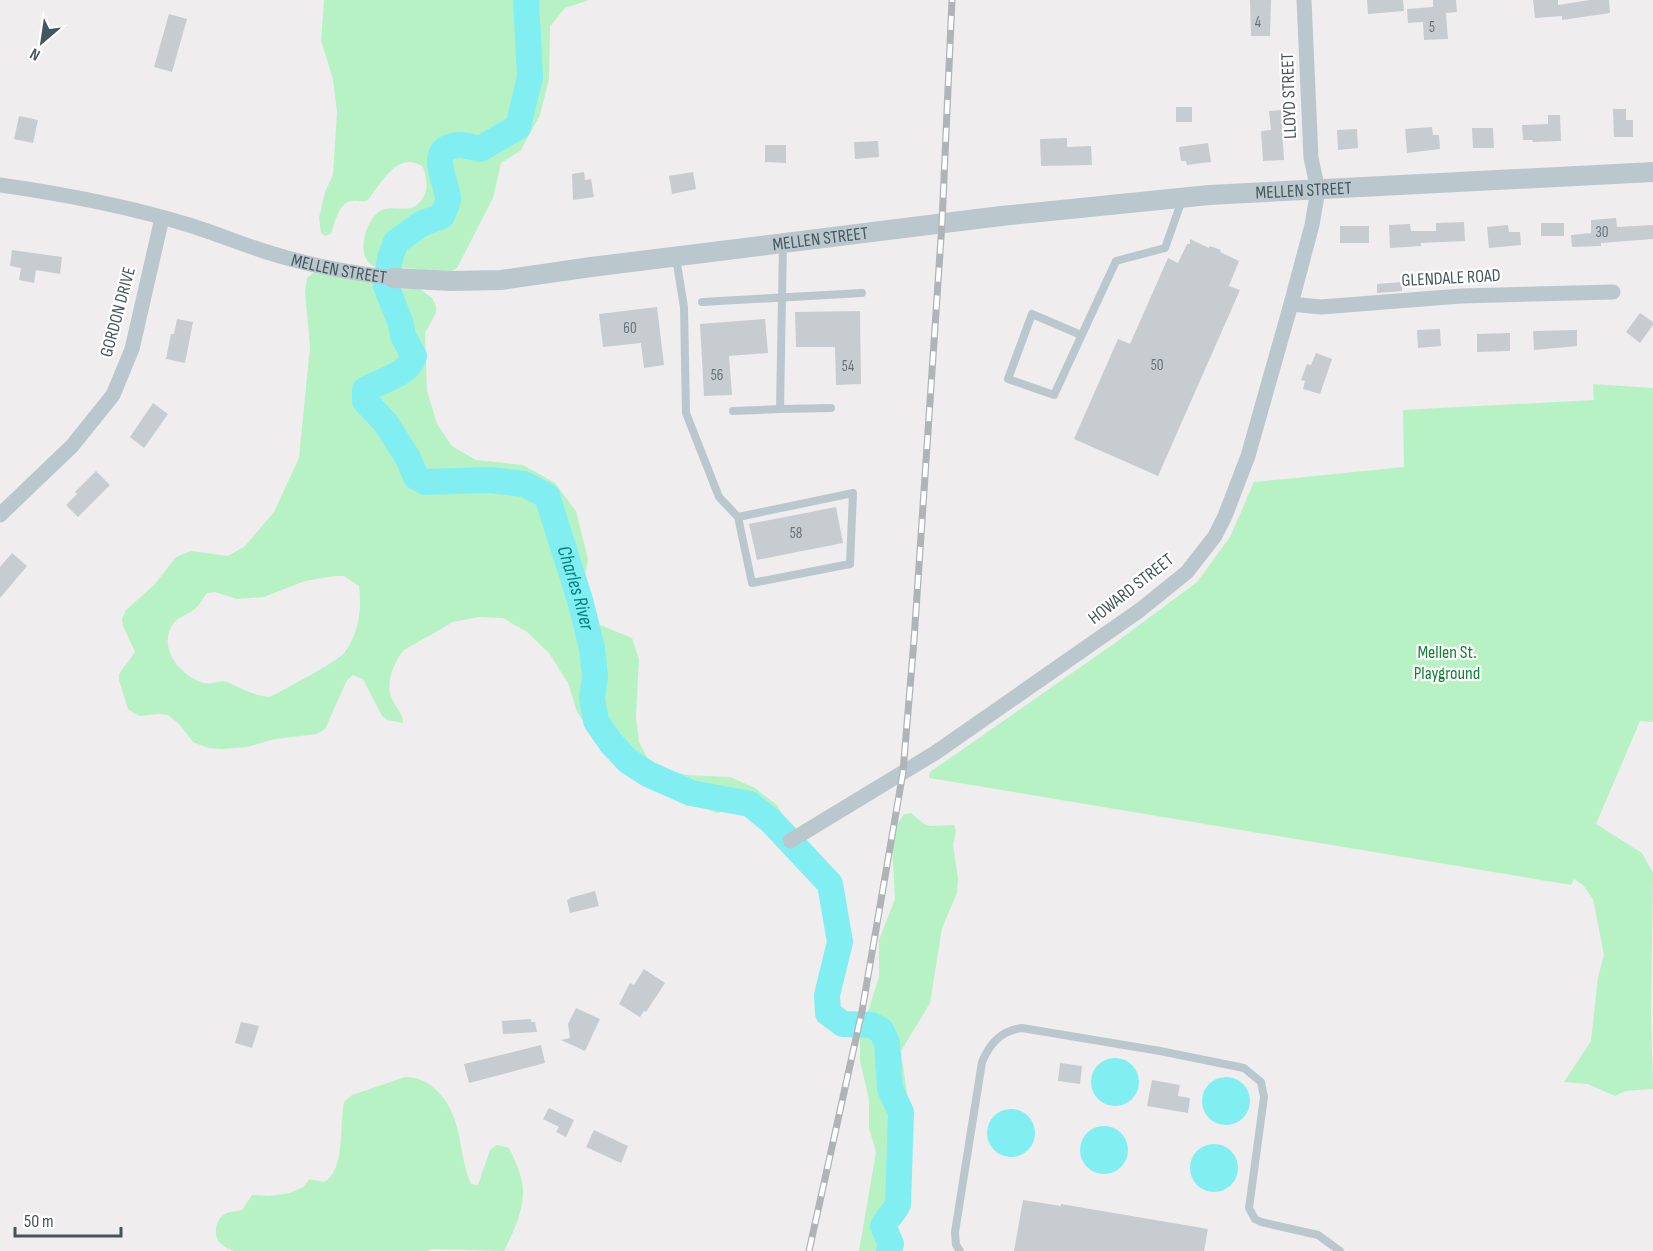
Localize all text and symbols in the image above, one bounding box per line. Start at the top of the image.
north arrow [12,12,72,72]
house number: 4 [1255,13,1261,32]
house number: 5 [1429,18,1435,37]
text: N [27,43,44,64]
street label: LLOYD STREET [1277,53,1301,139]
street label: MELLEN STREET [1255,177,1352,203]
street label: MELLEN STREET [771,222,869,255]
house number: 30 [1596,223,1608,242]
street label: MELLEN STREET [289,249,388,288]
street label: GORDON DRIVE [96,265,140,359]
street label: GLENDALE ROAD [1401,265,1501,291]
house number: 60 [623,319,637,338]
house number: 50 [1151,356,1163,375]
house number: 54 [842,357,854,376]
house number: 56 [711,366,723,385]
house number: 58 [790,524,802,543]
water label: Charles River [552,543,599,634]
street label: HOWARD STREET [1084,549,1178,629]
park label: Mellen St. Playground [1414,642,1480,684]
scale bar [15,1200,122,1238]
text: 50 m [24,1211,54,1232]

